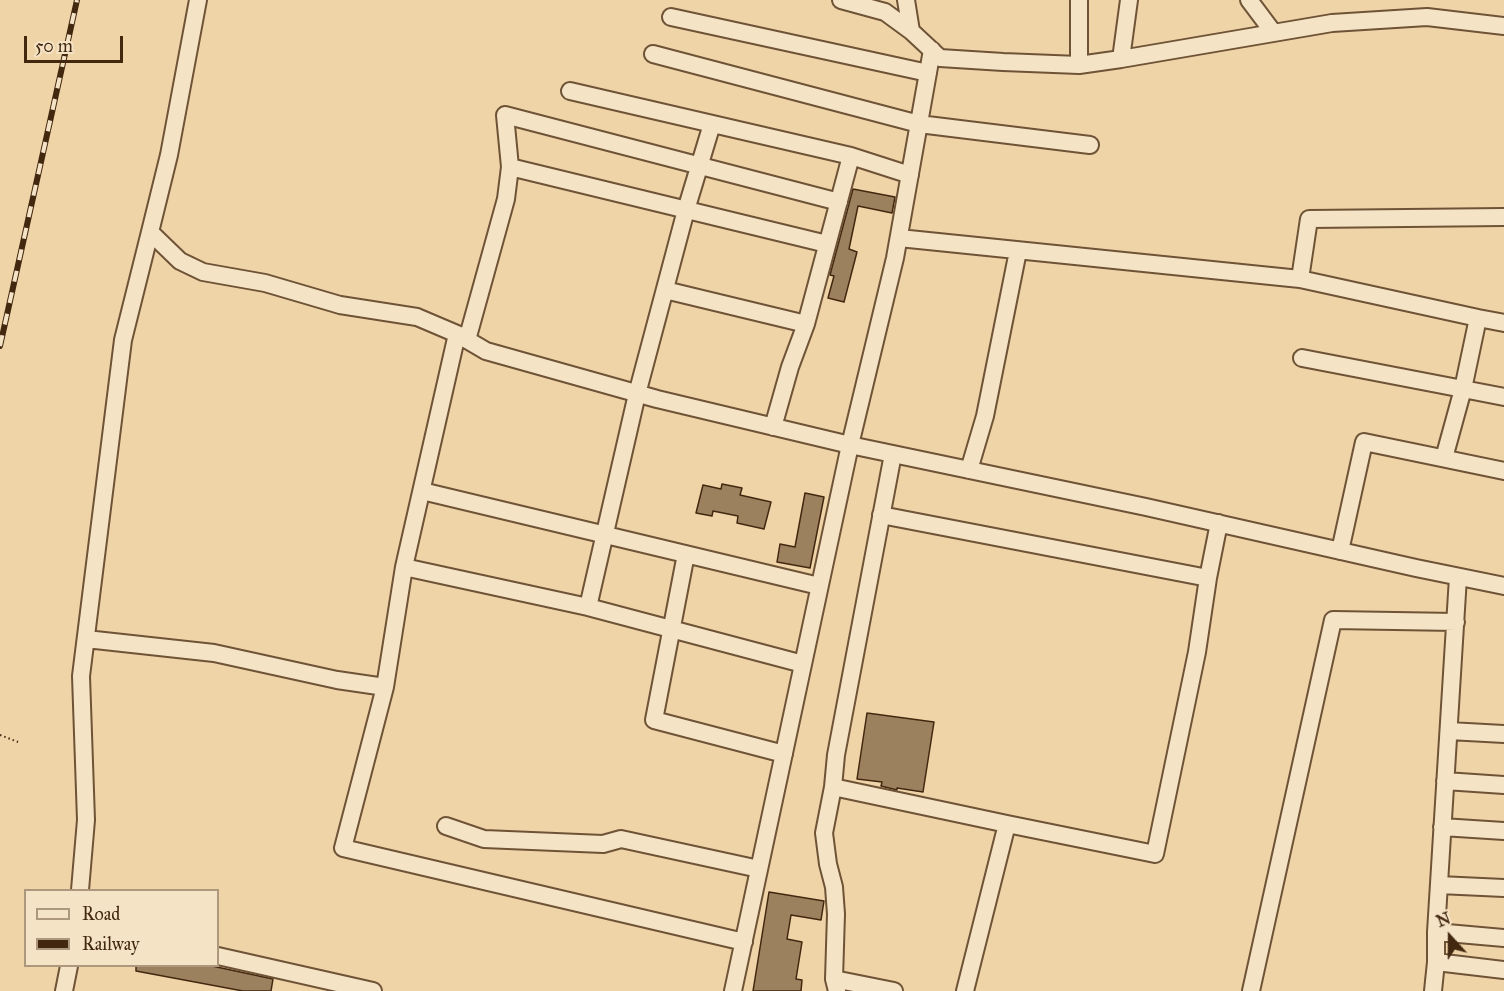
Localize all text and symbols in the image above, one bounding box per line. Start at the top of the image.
scale bar [27,24,126,62]
text: 50 m [35,35,73,57]
legend [24,889,219,967]
text: Road [82,903,120,925]
north arrow [1420,907,1480,967]
text: N [1434,908,1453,931]
text: Railway [82,933,139,955]

